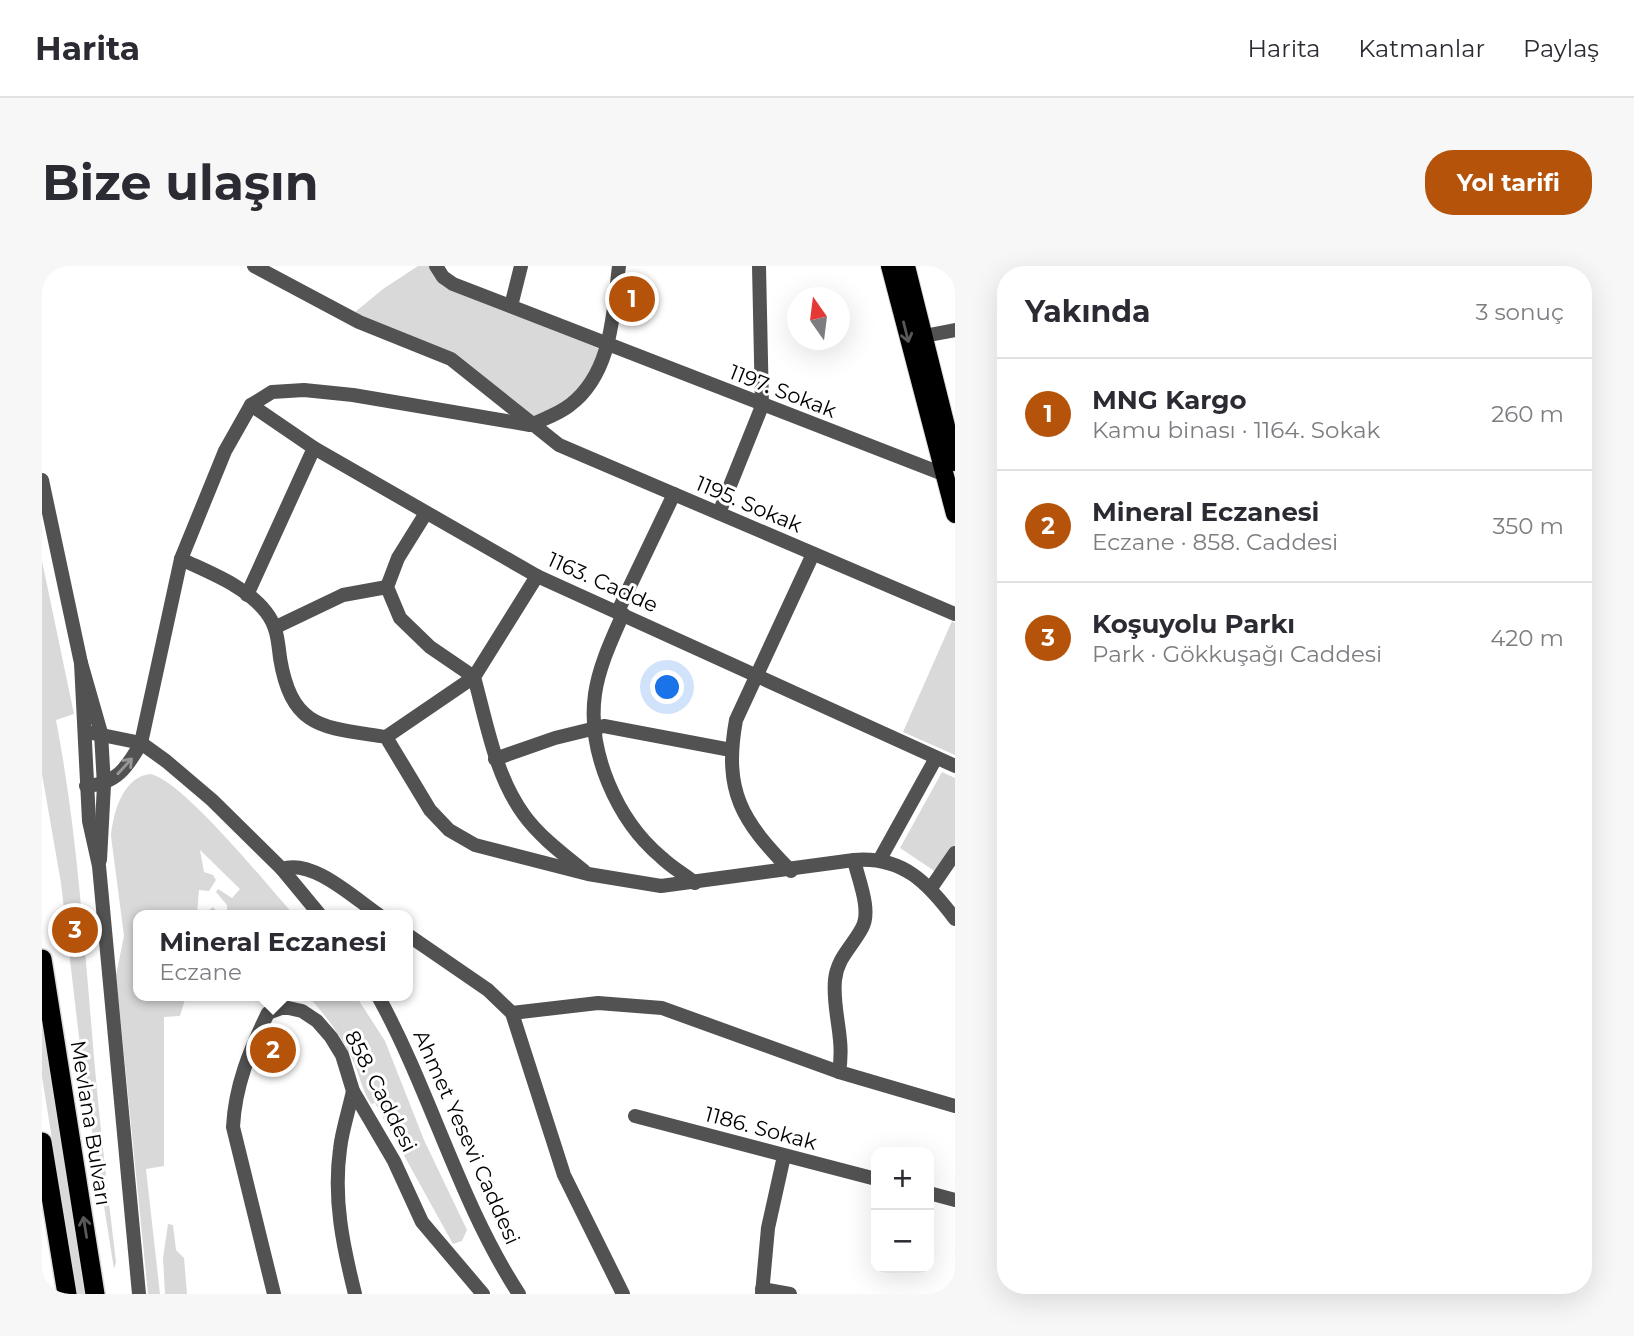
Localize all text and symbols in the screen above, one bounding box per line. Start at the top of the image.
text: Harita [35,28,140,68]
text: Harita [1248,34,1320,63]
text: Katmanlar [1358,34,1485,63]
text: Paylaş [1523,34,1599,63]
button: Yol tarifi [1425,150,1592,215]
text: Bize ulaşın [42,153,319,212]
pin: 1 [609,273,655,325]
north arrow [787,287,850,350]
text: Yakında [1025,293,1151,330]
text: 3 sonuç [1475,298,1564,326]
one-way arrow [900,320,913,343]
street label: 1197. Sokak [726,359,840,423]
text: MNG Kargo [1092,384,1246,416]
text: 1 [1043,400,1053,428]
text: 260 m [1491,400,1564,428]
text: Kamu binası · 1164. Sokak [1092,416,1380,444]
street label: 1195. Sokak [692,470,806,538]
text: Mineral Eczanesi [1092,496,1319,528]
text: 2 [1041,512,1055,540]
text: 350 m [1493,512,1564,540]
text: Eczane · 858. Caddesi [1092,528,1338,556]
street label: 1163. Cadde [544,547,662,617]
text: Koşuyolu Parkı [1092,608,1295,640]
text: 3 [1041,624,1055,652]
text: 420 m [1490,624,1564,652]
text: Park · Gökkuşağı Caddesi [1092,640,1382,668]
your location [650,670,684,704]
one-way arrow [117,757,133,775]
pin: 3 [52,904,98,956]
popup [133,910,413,1001]
text: Mineral Eczanesi [159,926,387,958]
text: Eczane [159,958,242,986]
pin: 2 [250,1024,296,1076]
street label: 858. Caddesi [340,1026,422,1156]
street label: Ahmet Yesevi Caddesi [408,1026,526,1248]
street label: Mevlana Bulvarı [66,1039,116,1207]
street label: 1186. Sokak [702,1101,820,1155]
map controls [871,1147,934,1273]
button: + [871,1147,934,1210]
button: − [871,1210,934,1273]
one-way arrow [78,1216,91,1238]

